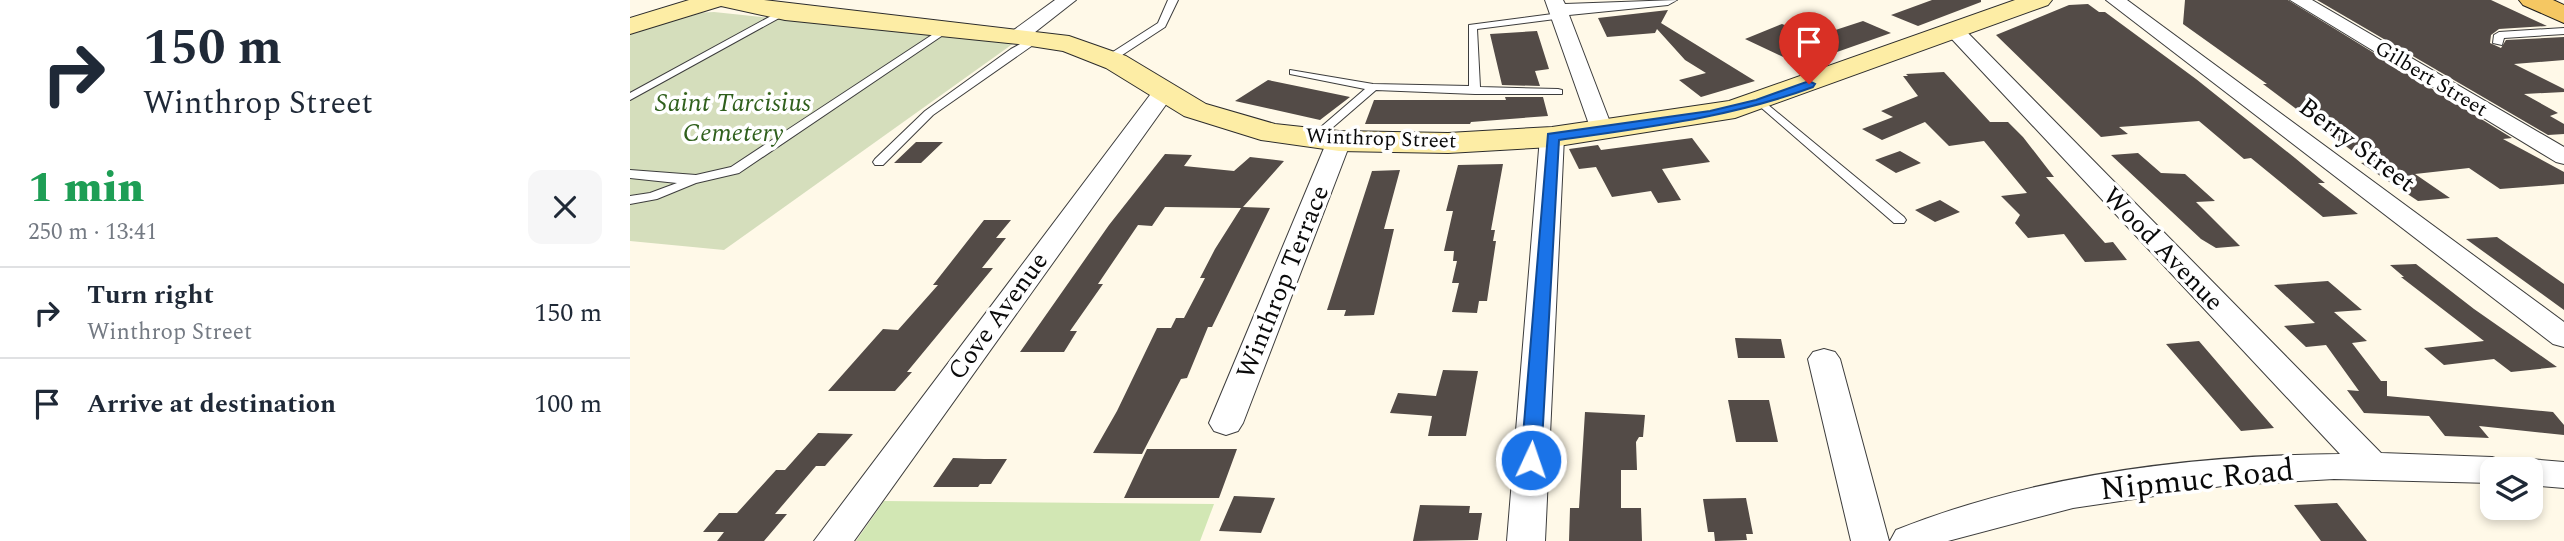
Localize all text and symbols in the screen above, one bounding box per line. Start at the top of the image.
text: 150 m [143,11,282,86]
pin [1779,12.0,1839,84]
icon: arrive [1790,23,1828,61]
icon: right [28,28,119,119]
street label: Gilbert Street [2368,33,2494,125]
text: Winthrop Street [143,79,373,128]
park label: Saint Tarcisius Cemetery [655,83,811,153]
street label: Berry Street [2290,88,2424,202]
street label: Winthrop Street [1305,120,1457,158]
text: 1 min [28,157,144,220]
button: close [528,170,602,244]
street label: Wood Avenue [2093,177,2233,321]
street label: Winthrop Terrace [1226,179,1340,385]
text: 250 m · 13:41 [28,215,157,250]
street label: Cove Avenue [938,243,1058,389]
text: Turn right [87,275,214,315]
text: 150 m [534,293,602,333]
icon: right [28,294,66,332]
text: Winthrop Street [87,315,252,350]
text: Arrive at destination [87,384,336,424]
text: 100 m [534,384,602,424]
icon: arrive [28,385,66,423]
position arrow [1494,423,1568,497]
street label: Nipmuc Road [2098,445,2296,515]
map controls [2480,457,2543,520]
button: layers [2480,457,2543,520]

